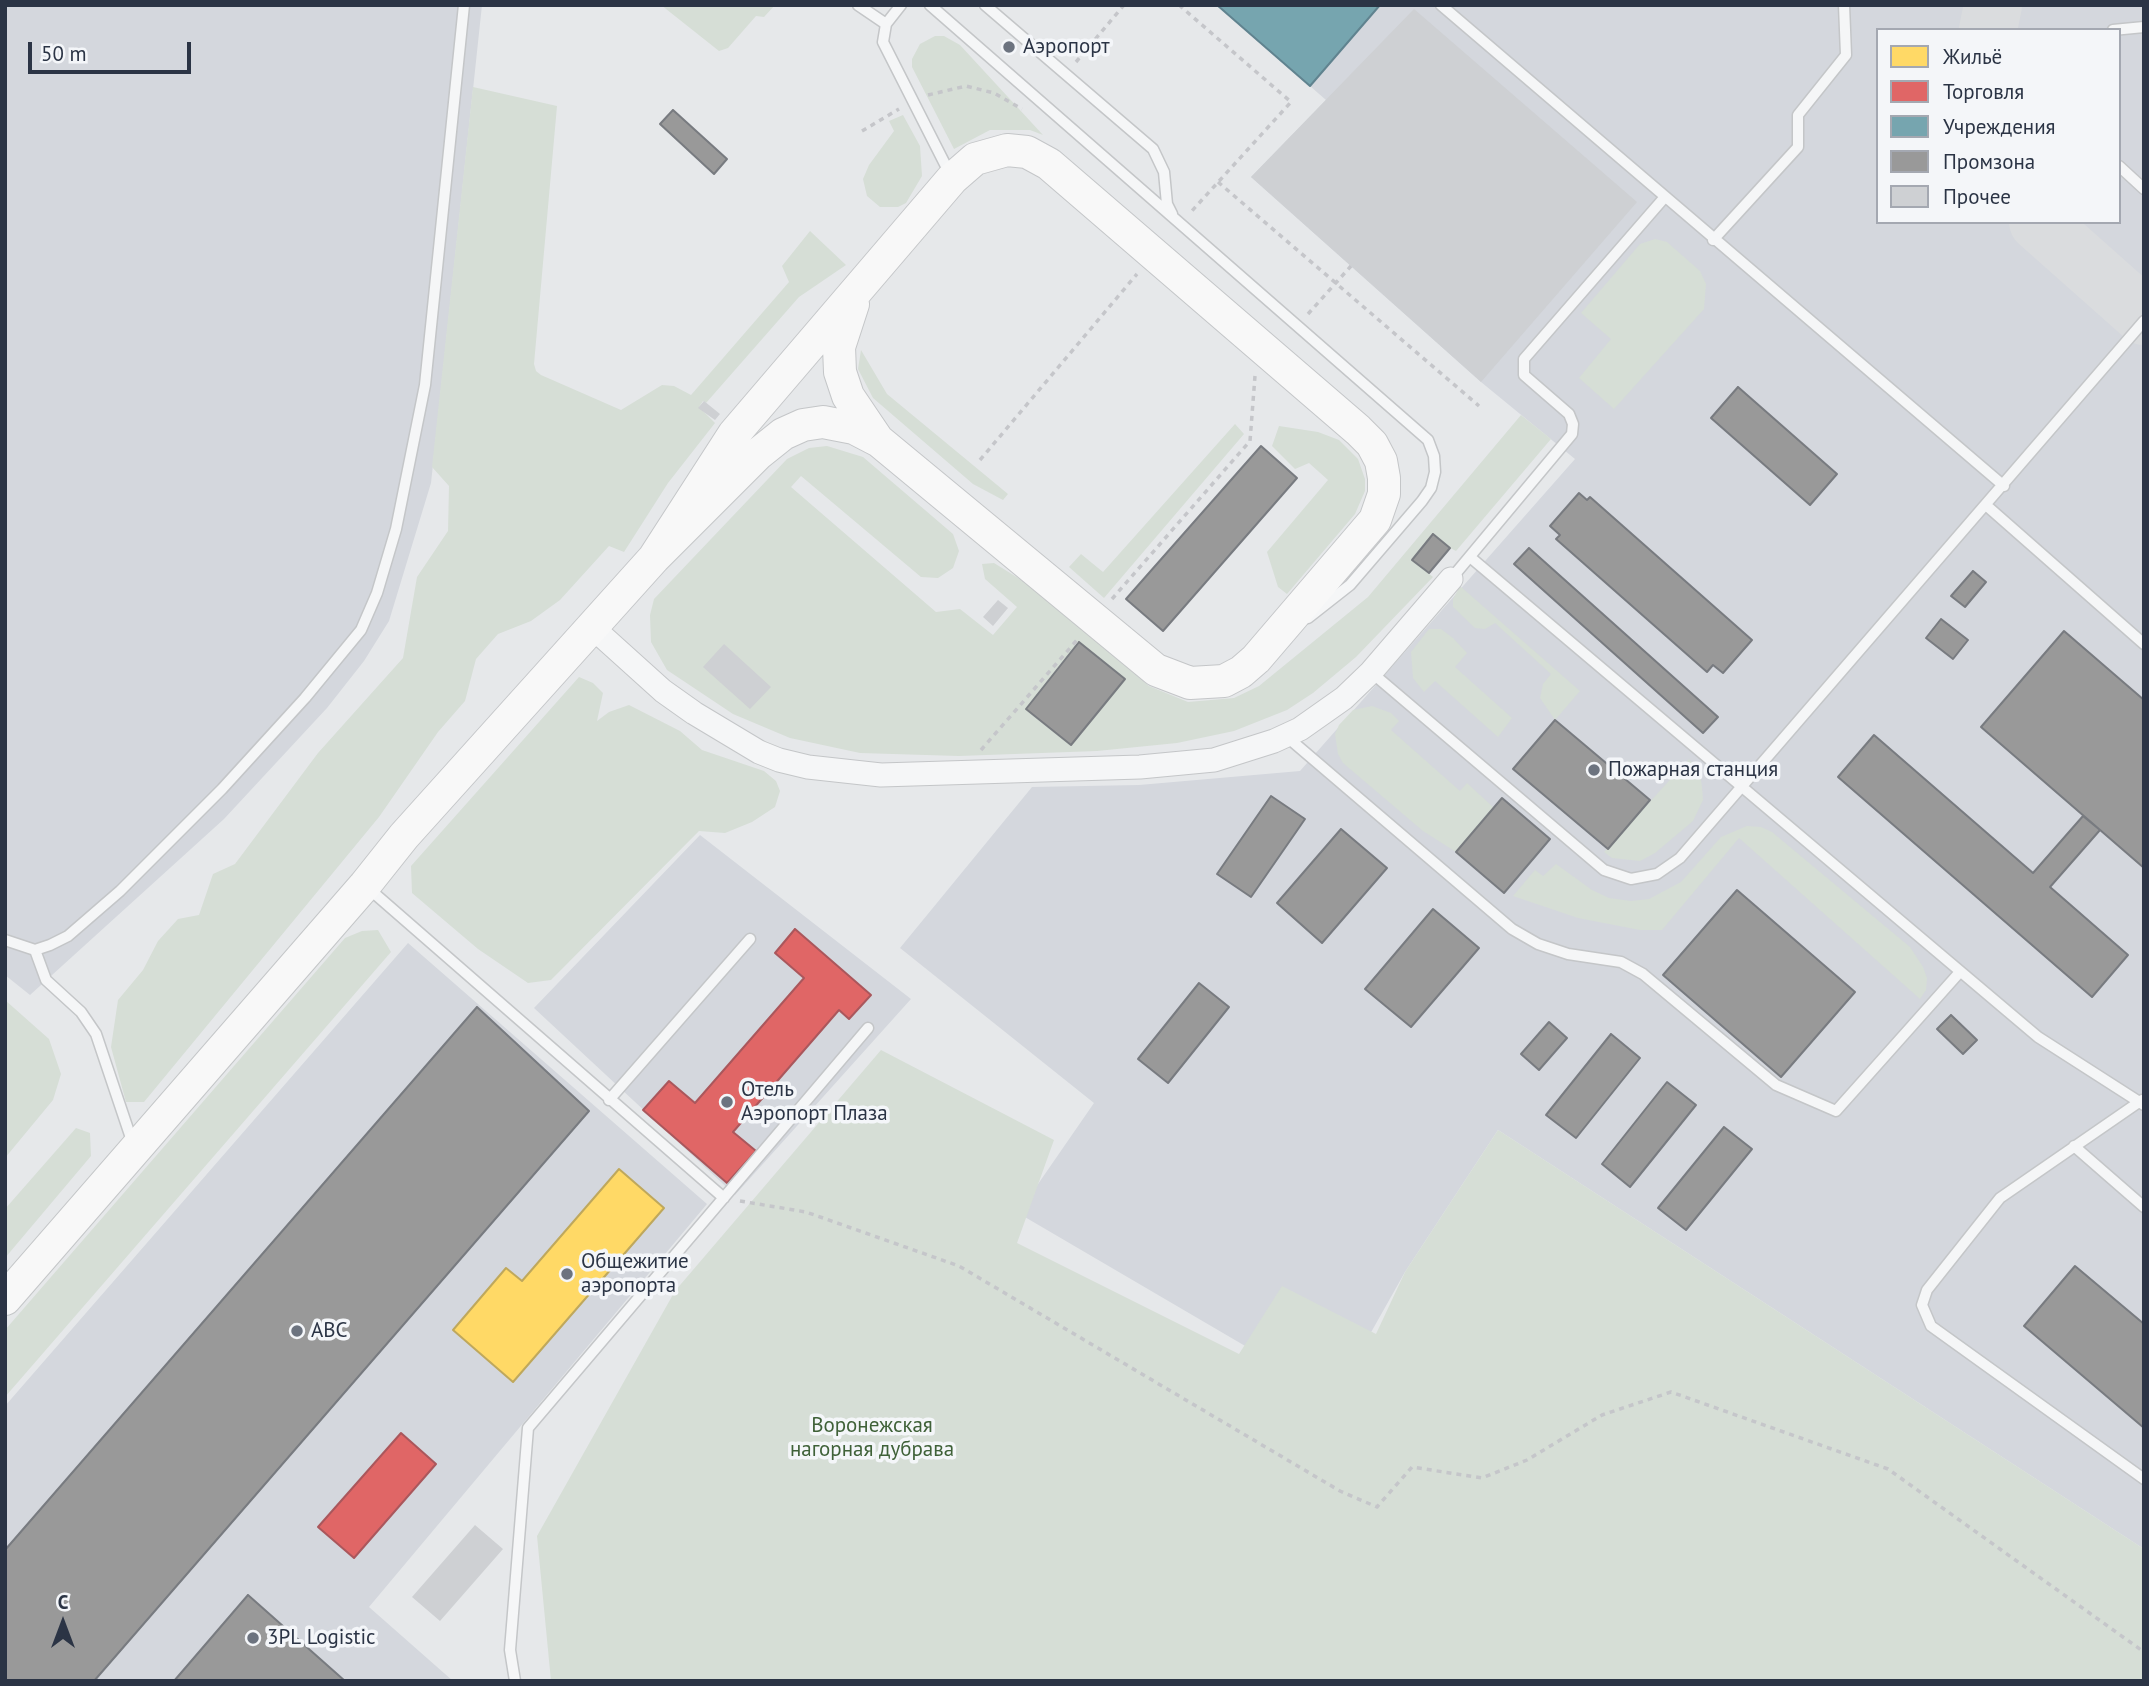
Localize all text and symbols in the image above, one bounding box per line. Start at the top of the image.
scale bar [32,28,194,72]
legend [1876,28,2121,224]
place label: Аэропорт [1023,34,1110,60]
marker: Аэропорт [1001,39,1017,55]
text: 50 m [41,40,87,67]
text: Жильё [1943,43,2002,70]
text: Торговля [1943,78,2024,105]
text: Учреждения [1943,113,2056,140]
text: Промзона [1943,148,2035,175]
text: Прочее [1943,183,2011,210]
place label: Пожарная станция [1608,757,1778,783]
marker: Пожарная станция [1586,762,1602,778]
place label: Отель Аэропорт Плаза [741,1077,888,1127]
marker: Отель Аэропорт Плаза [719,1094,735,1110]
place label: Общежитие аэропорта [581,1249,689,1299]
marker: Общежитие аэропорта [559,1266,575,1282]
place label: ABC [311,1318,348,1344]
marker: ABC [289,1323,305,1339]
park label: Воронежская нагорная дубрава [790,1413,954,1463]
north arrow [28,1588,98,1658]
text: С [58,1590,68,1614]
place label: 3PL Logistic [267,1625,375,1651]
marker: 3PL Logistic [245,1630,261,1646]

